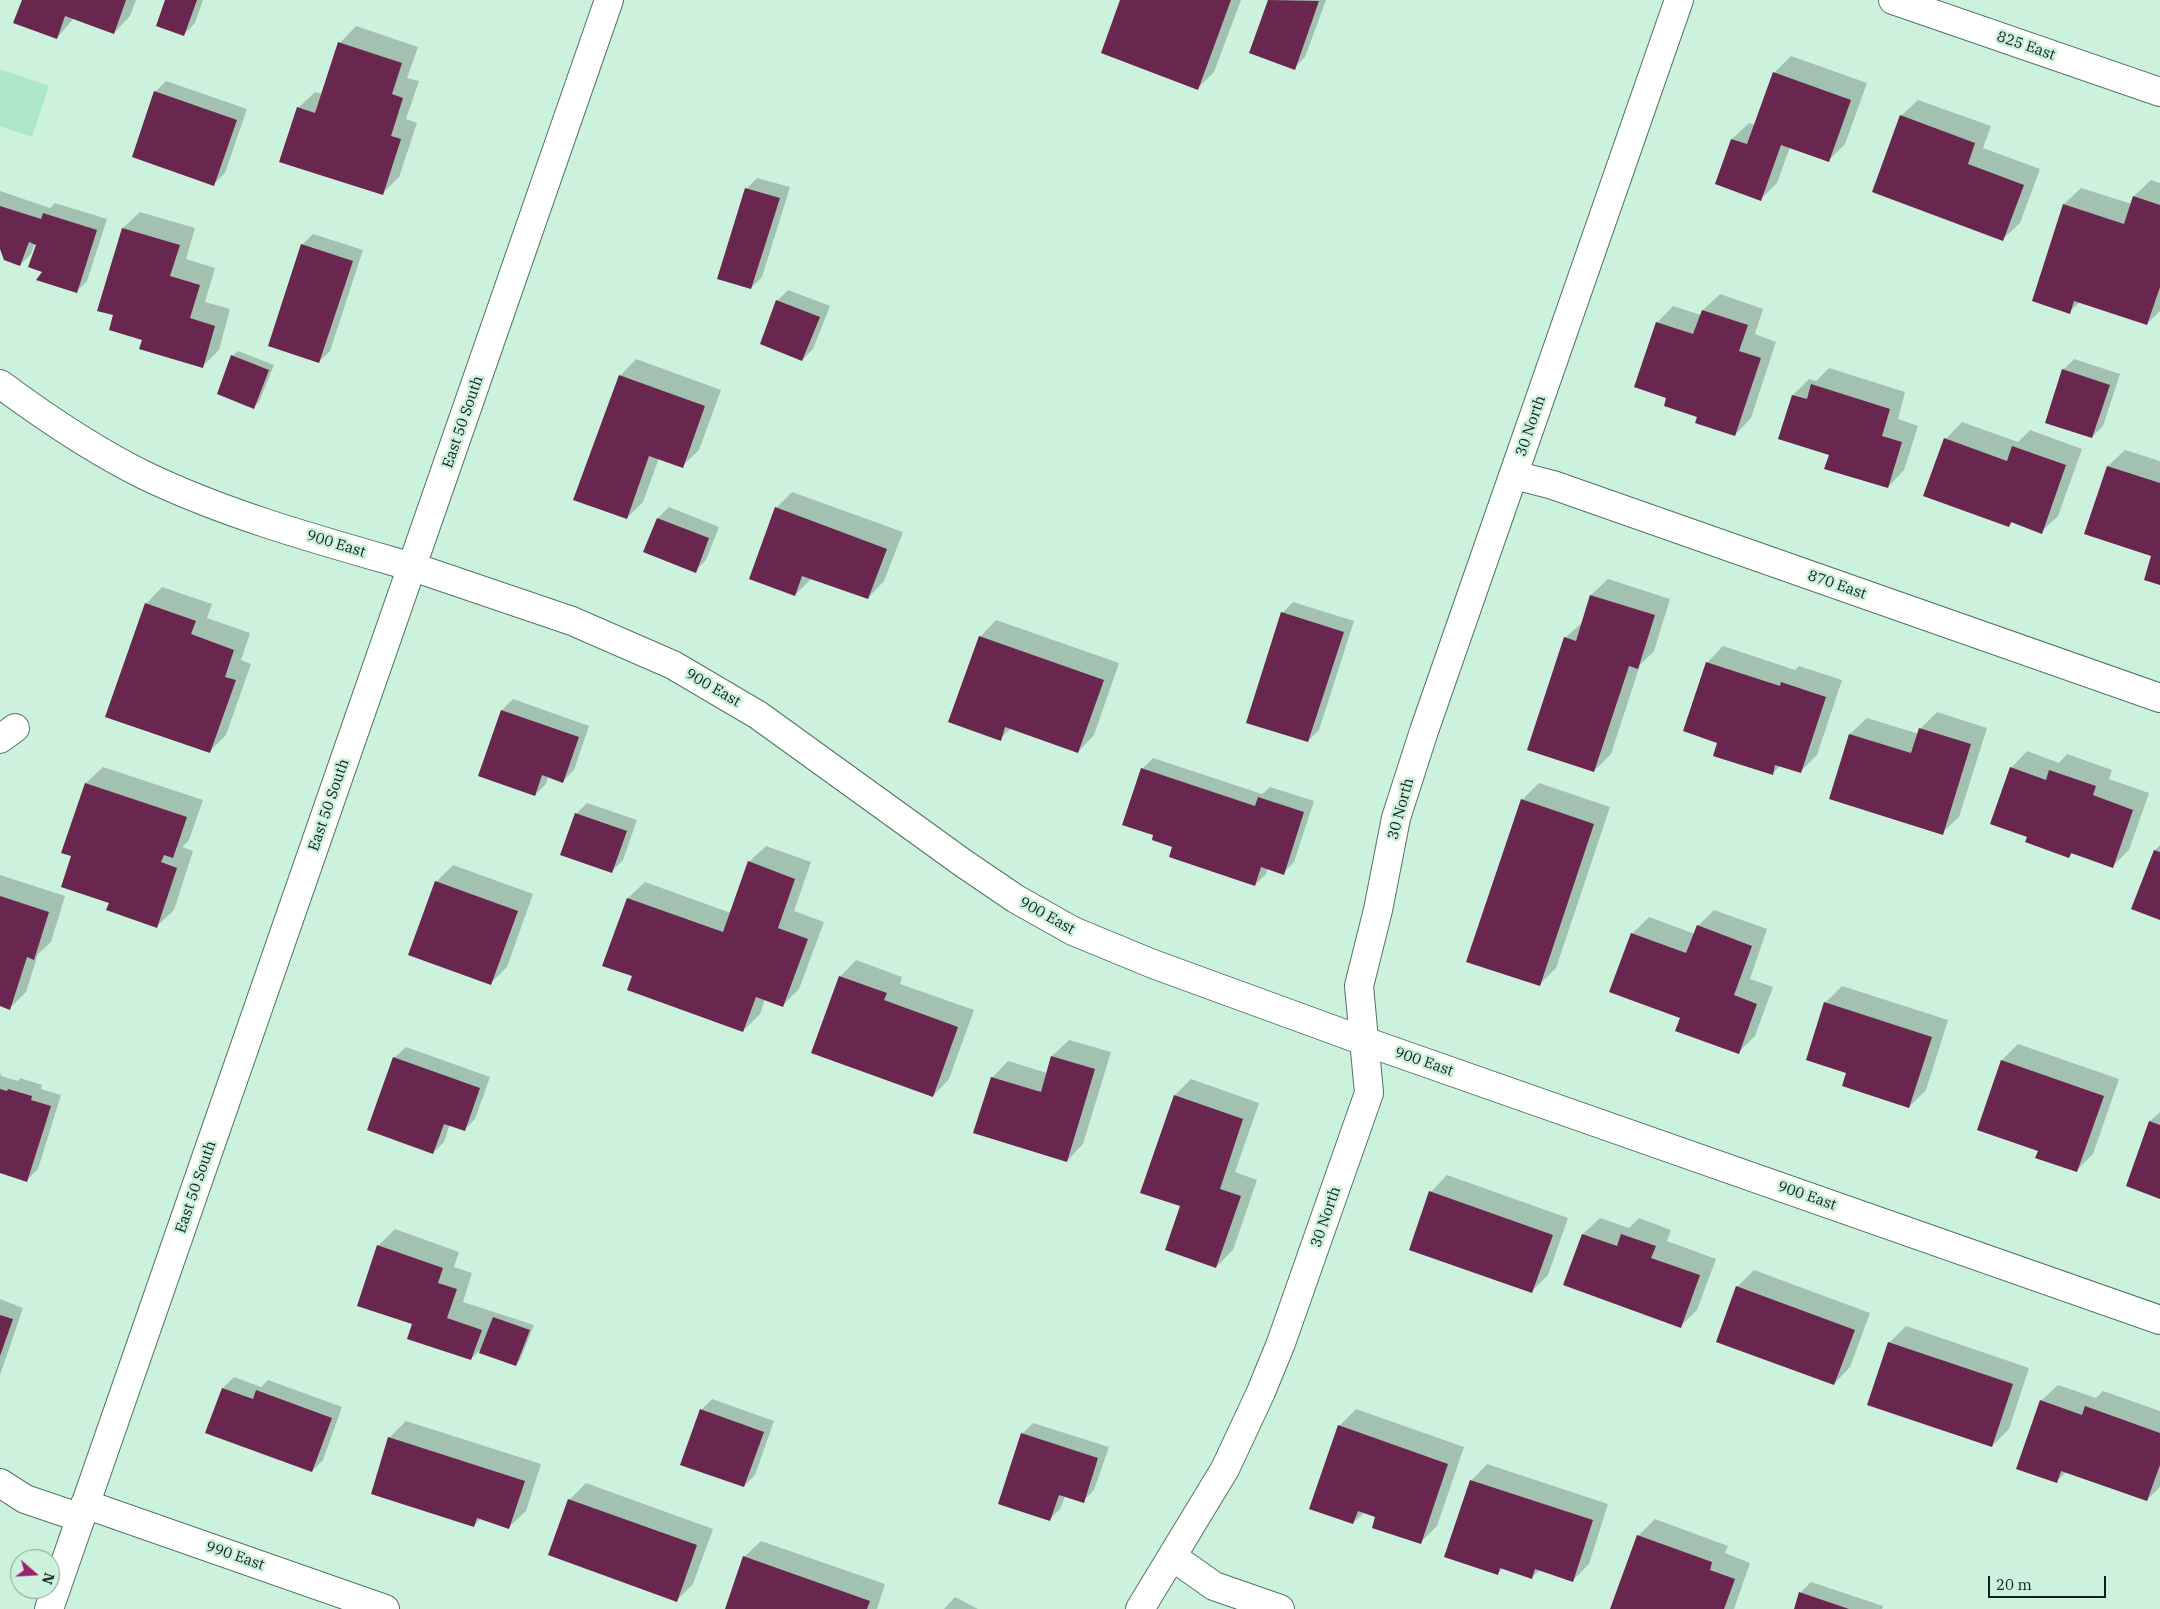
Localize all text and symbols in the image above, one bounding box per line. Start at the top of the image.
street label: 825 East [1994,28,2058,64]
street label: East 50 South [439,373,487,471]
street label: 30 North [1512,393,1550,459]
street label: 900 East [304,527,368,561]
street label: 870 East [1805,567,1869,603]
street label: 900 East [682,665,744,711]
street label: East 50 South [305,756,353,854]
street label: 30 North [1384,776,1418,842]
street label: 900 East [1016,893,1078,939]
street label: 900 East [1392,1044,1456,1080]
street label: East 50 South [172,1138,220,1236]
street label: 900 East [1775,1178,1839,1214]
street label: 30 North [1307,1184,1345,1250]
street label: 990 East [203,1538,267,1574]
north arrow [10,1549,60,1599]
scale bar [1990,1566,2108,1598]
text: N [38,1570,59,1587]
text: 20 m [1996,1575,2032,1594]

